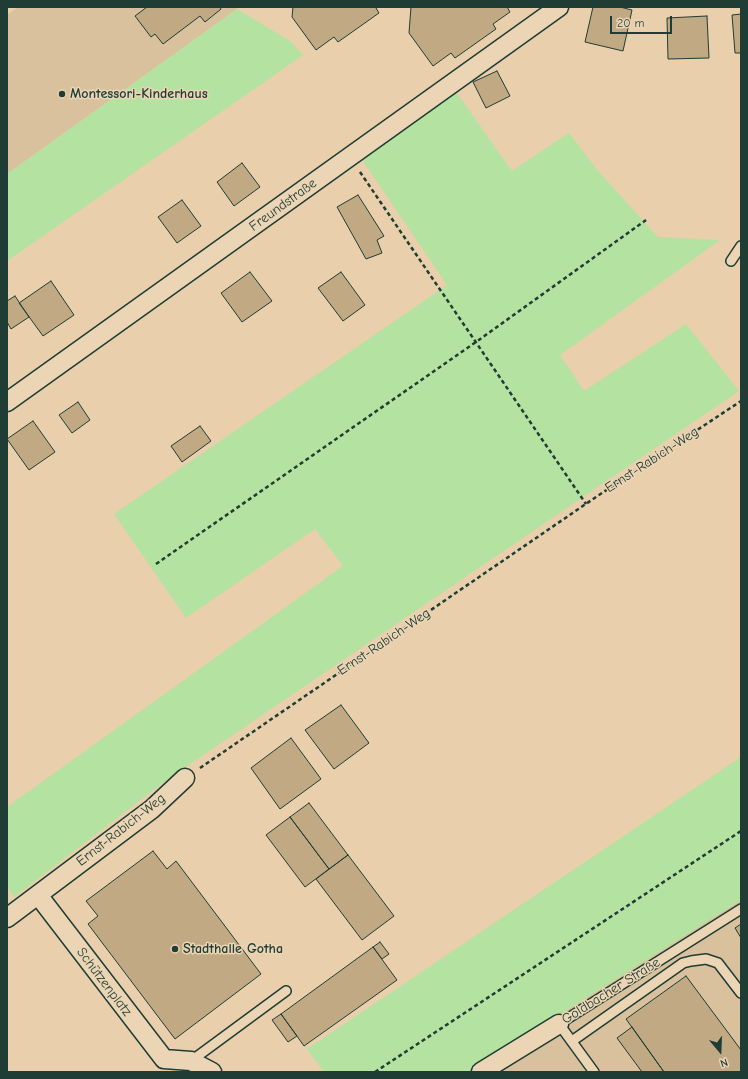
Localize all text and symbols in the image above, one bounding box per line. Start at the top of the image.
scale bar [612,8,674,34]
text: 20 m [617,16,645,30]
place label: Montessori-Kinderhaus [70,86,208,102]
marker: Montessori-Kinderhaus [57,89,67,99]
street label: Freundstraße [246,175,320,235]
street label: Ernst-Rabich-Weg [602,423,702,497]
street label: Ernst-Rabich-Weg [334,605,434,679]
street label: Ernst-Rabich-Weg [73,790,169,870]
place label: Stadthalle Gotha [183,941,283,957]
street label: Schützenplatz [73,944,135,1020]
marker: Stadthalle Gotha [170,944,180,954]
street label: Goldbacher Straße [559,954,663,1028]
north arrow [700,1031,740,1071]
text: N [719,1056,730,1070]

